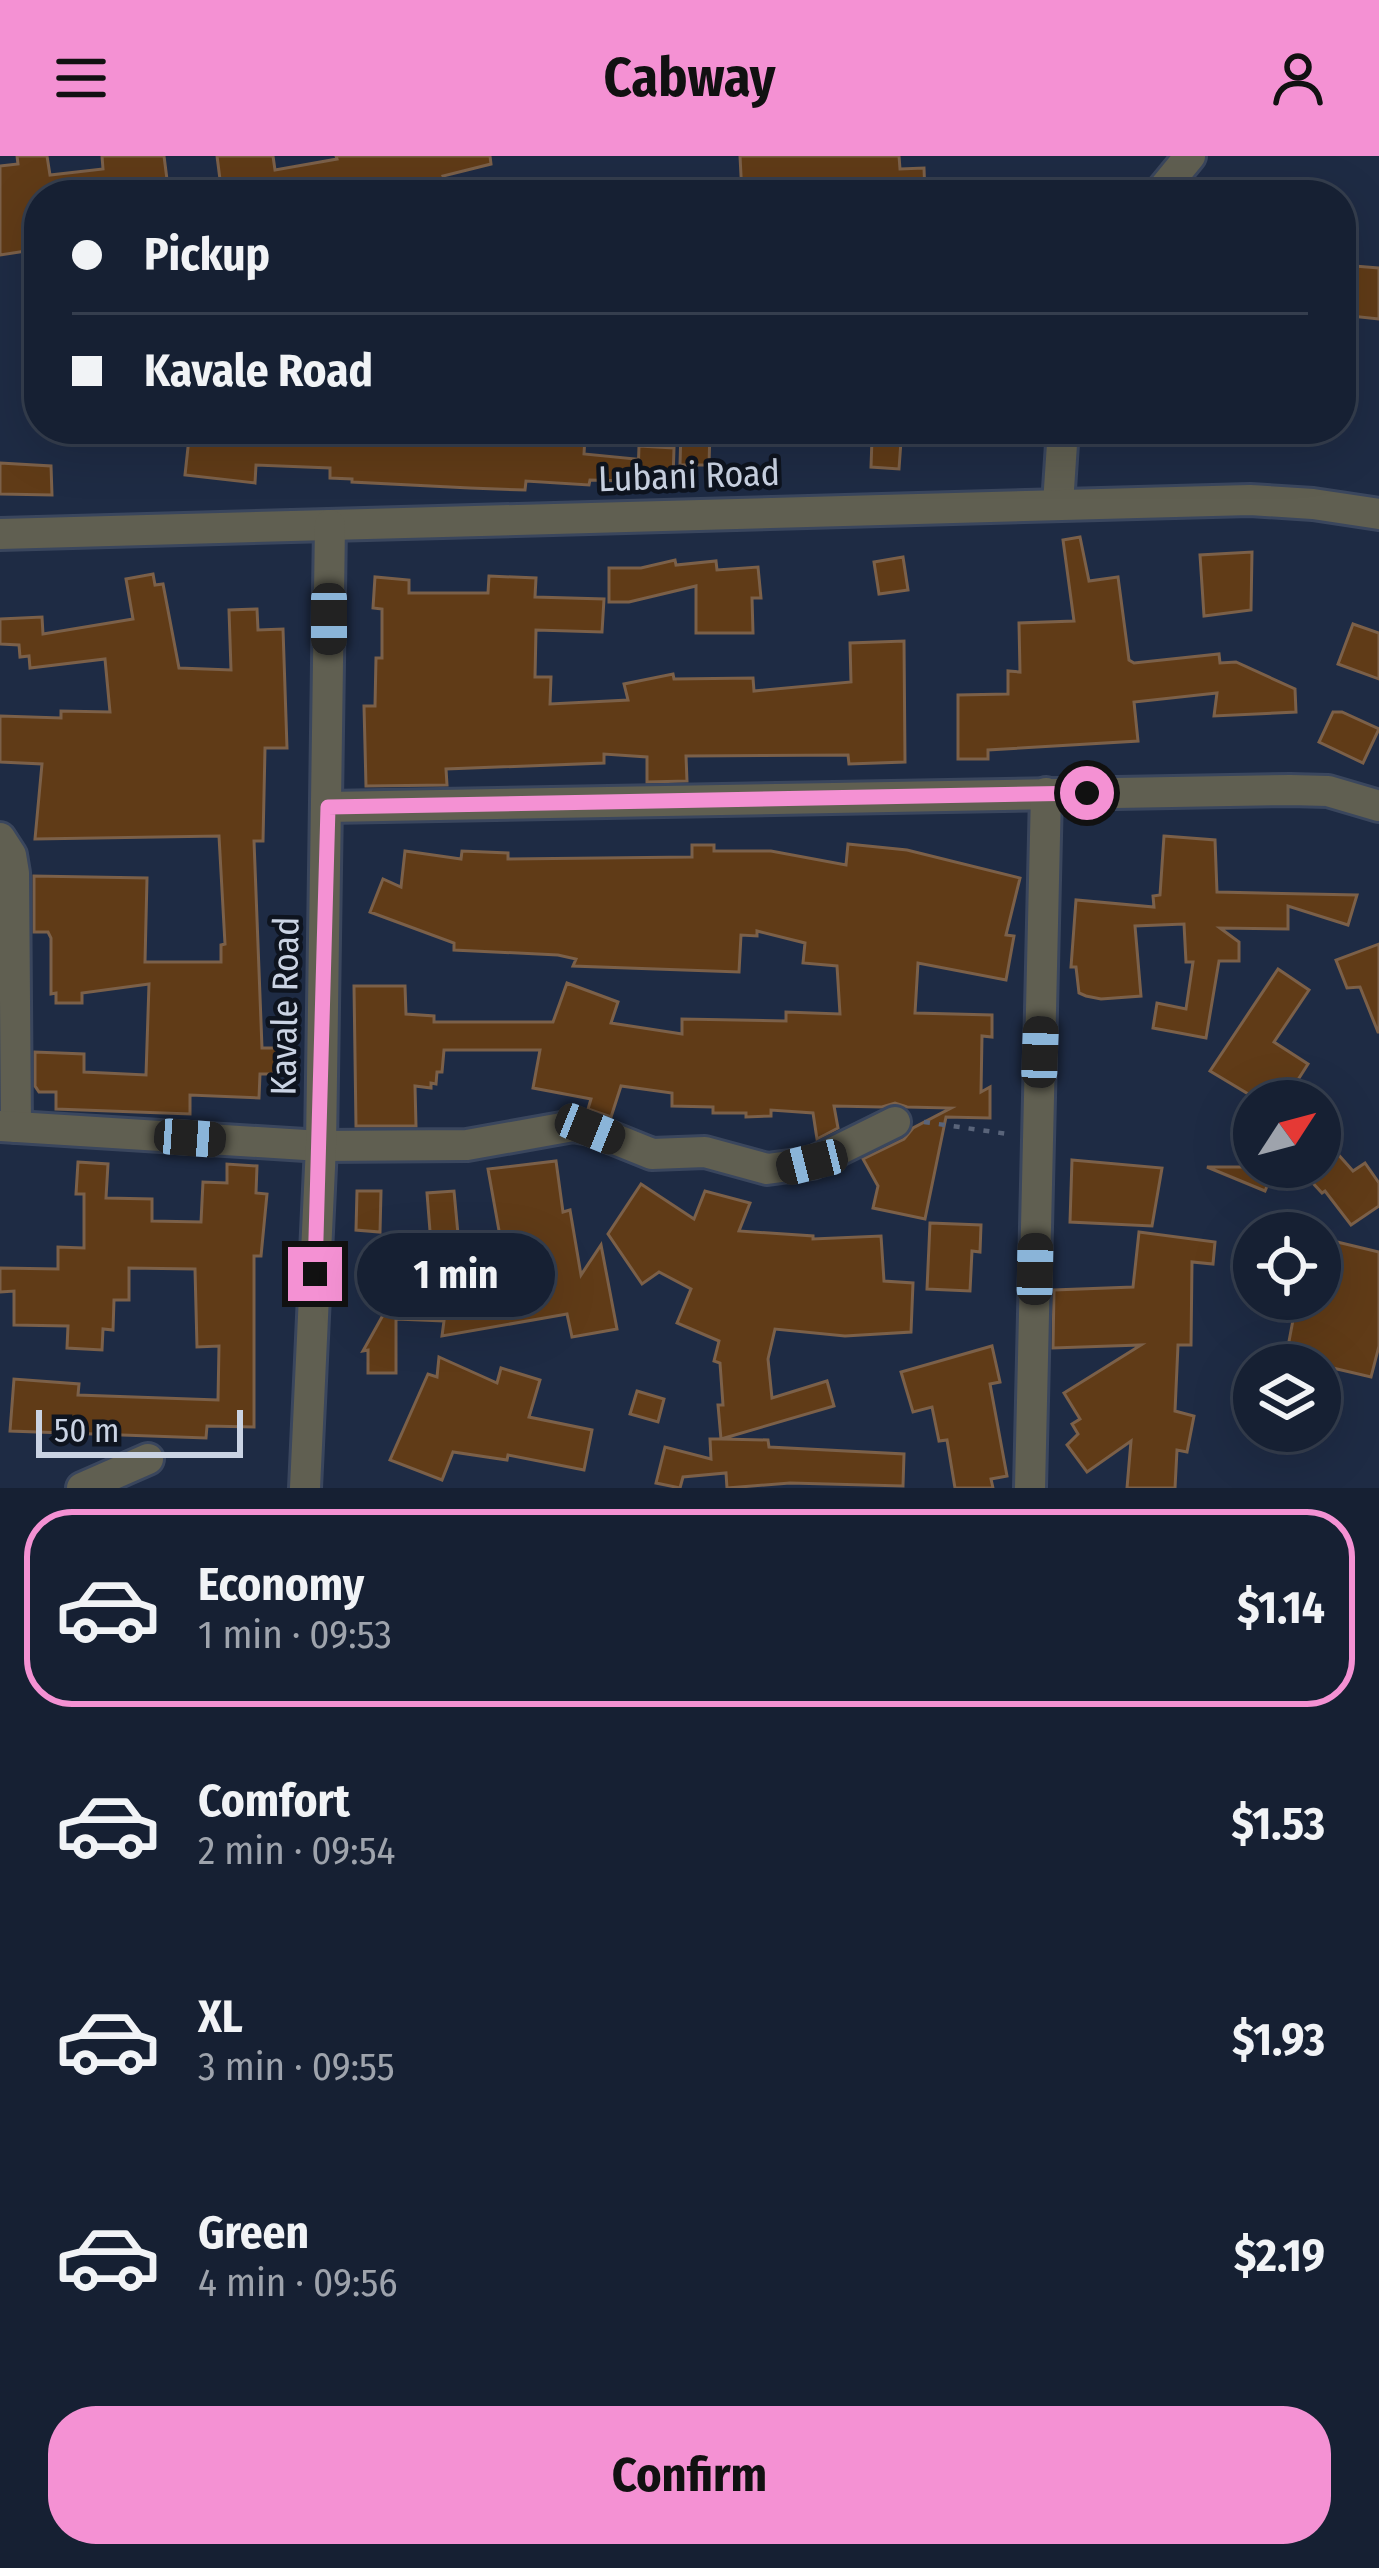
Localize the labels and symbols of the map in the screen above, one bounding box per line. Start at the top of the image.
street label: Lubani Road [597,451,781,501]
car [311,583,347,655]
route start [1060,766,1114,820]
street label: Kavale Road [261,916,309,1096]
car [1021,1015,1059,1089]
north arrow [1233,1080,1341,1188]
car [550,1099,630,1159]
car [153,1118,227,1158]
car [773,1136,851,1188]
callout: 1 min [357,1232,555,1316]
car [1016,1233,1054,1305]
route end [288,1247,342,1301]
scale bar [36,1404,243,1457]

